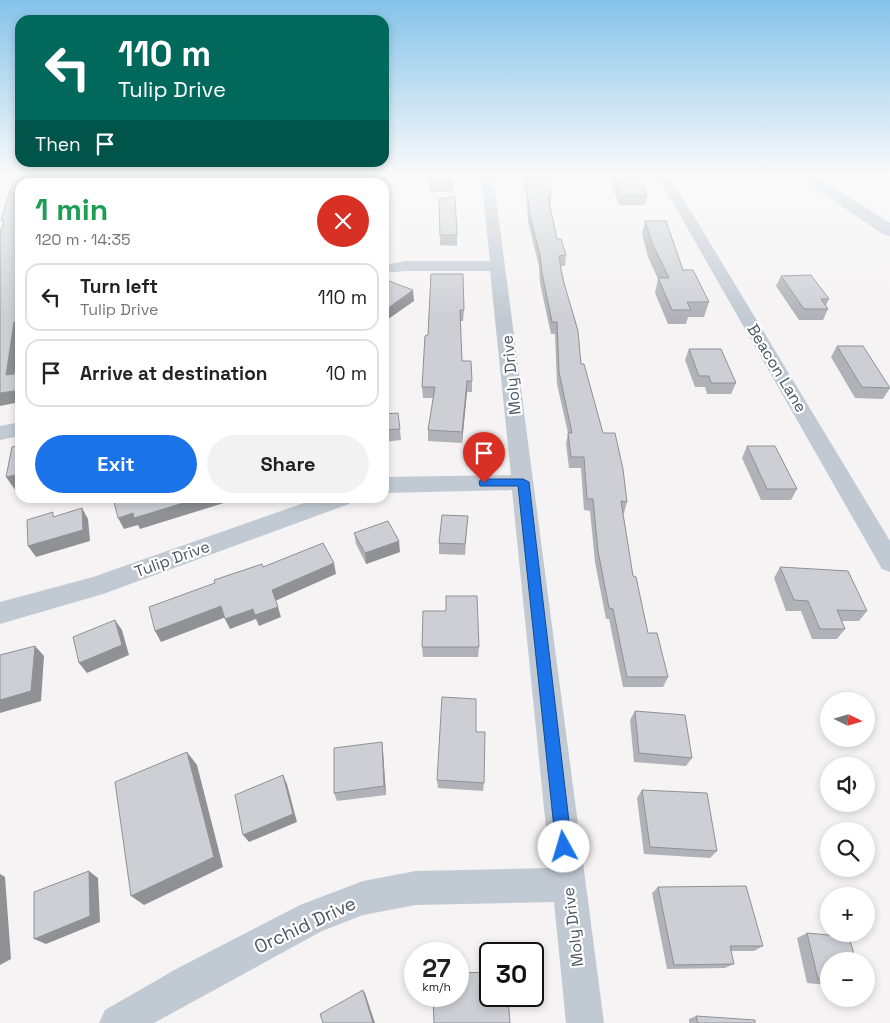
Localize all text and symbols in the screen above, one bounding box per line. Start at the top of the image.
text: 110 m [118,32,211,76]
icon: left [35,35,100,100]
text: Tulip Drive [118,75,226,103]
icon: arrive [91,130,119,158]
text: Then [35,132,81,157]
text: 1 min [35,190,108,229]
button: close [317,195,369,247]
text: 120 m · 14:35 [35,229,131,250]
text: Turn left [80,274,158,299]
icon: left [37,283,65,311]
text: 110 m [318,285,367,310]
text: Tulip Drive [80,299,159,320]
street label: Beacon Lane [742,320,812,416]
street label: Moly Drive [496,334,526,416]
icon: arrive [37,359,65,387]
text: Arrive at destination [80,361,268,386]
text: 10 m [326,361,367,386]
pin [463,432,505,483]
button: Exit [35,435,197,493]
button: Share [207,435,369,493]
icon: arrive [470,439,498,467]
street label: Tulip Drive [131,536,213,582]
north arrow [820,692,875,748]
map controls [820,692,875,1007]
button: sound [820,757,875,812]
position arrow [537,820,589,872]
button: search [820,822,875,877]
street label: Moly Drive [558,886,588,968]
button: + [820,887,875,942]
street label: Orchid Drive [250,890,360,960]
speed limit sign: 30 [479,942,544,1007]
text: 27 [422,952,451,984]
button: − [820,952,875,1007]
text: km/h [422,979,451,995]

